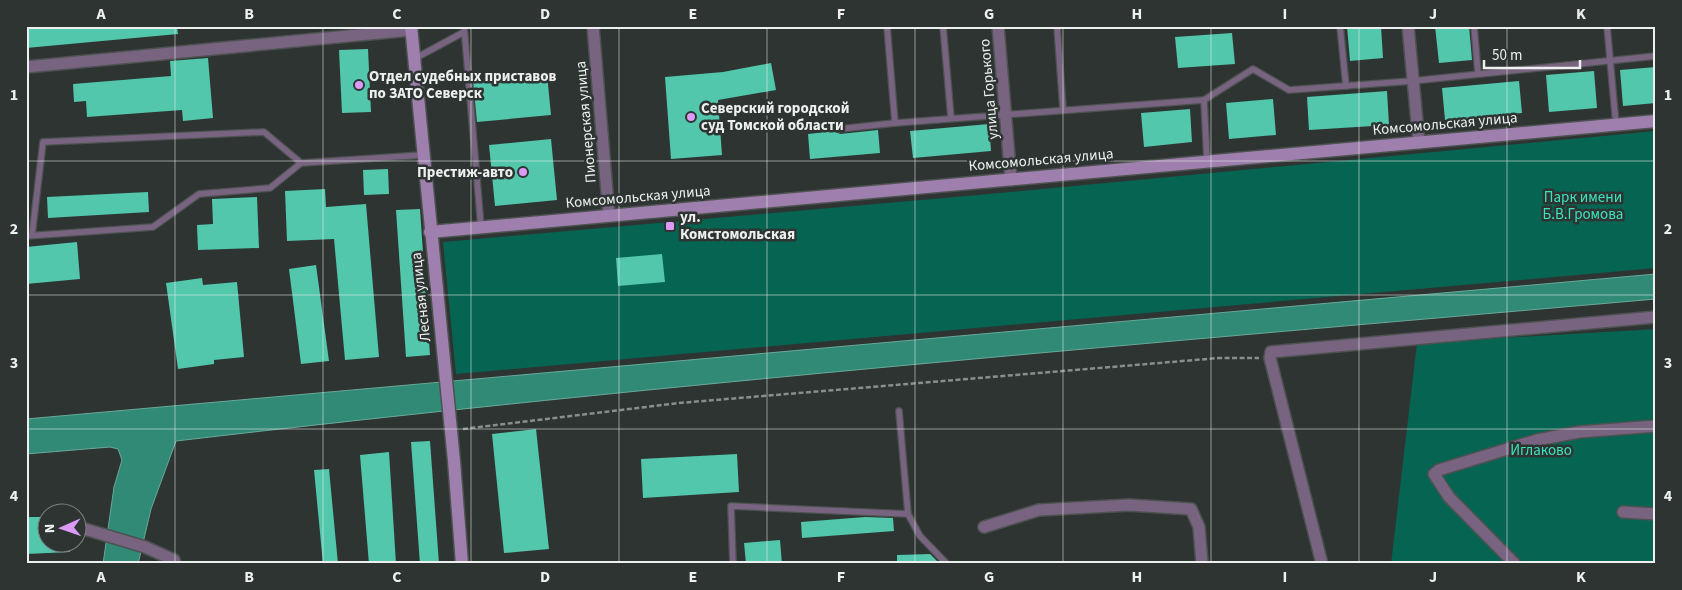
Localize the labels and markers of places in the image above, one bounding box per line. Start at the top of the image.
place label: Отдел судебных приставов по ЗАТО Северск [369,66,557,104]
marker: Отдел судебных приставов по ЗАТО Северск [353,79,365,91]
place label: Северский городской суд Томской области [701,98,849,136]
marker: Северский городской суд Томской области [685,111,697,123]
place label: Престиж-авто [417,162,513,183]
marker: Престиж-авто [517,166,529,178]
place label: ул. Комстомольская [680,207,795,245]
marker: ул. Комстомольская [664,220,676,232]

